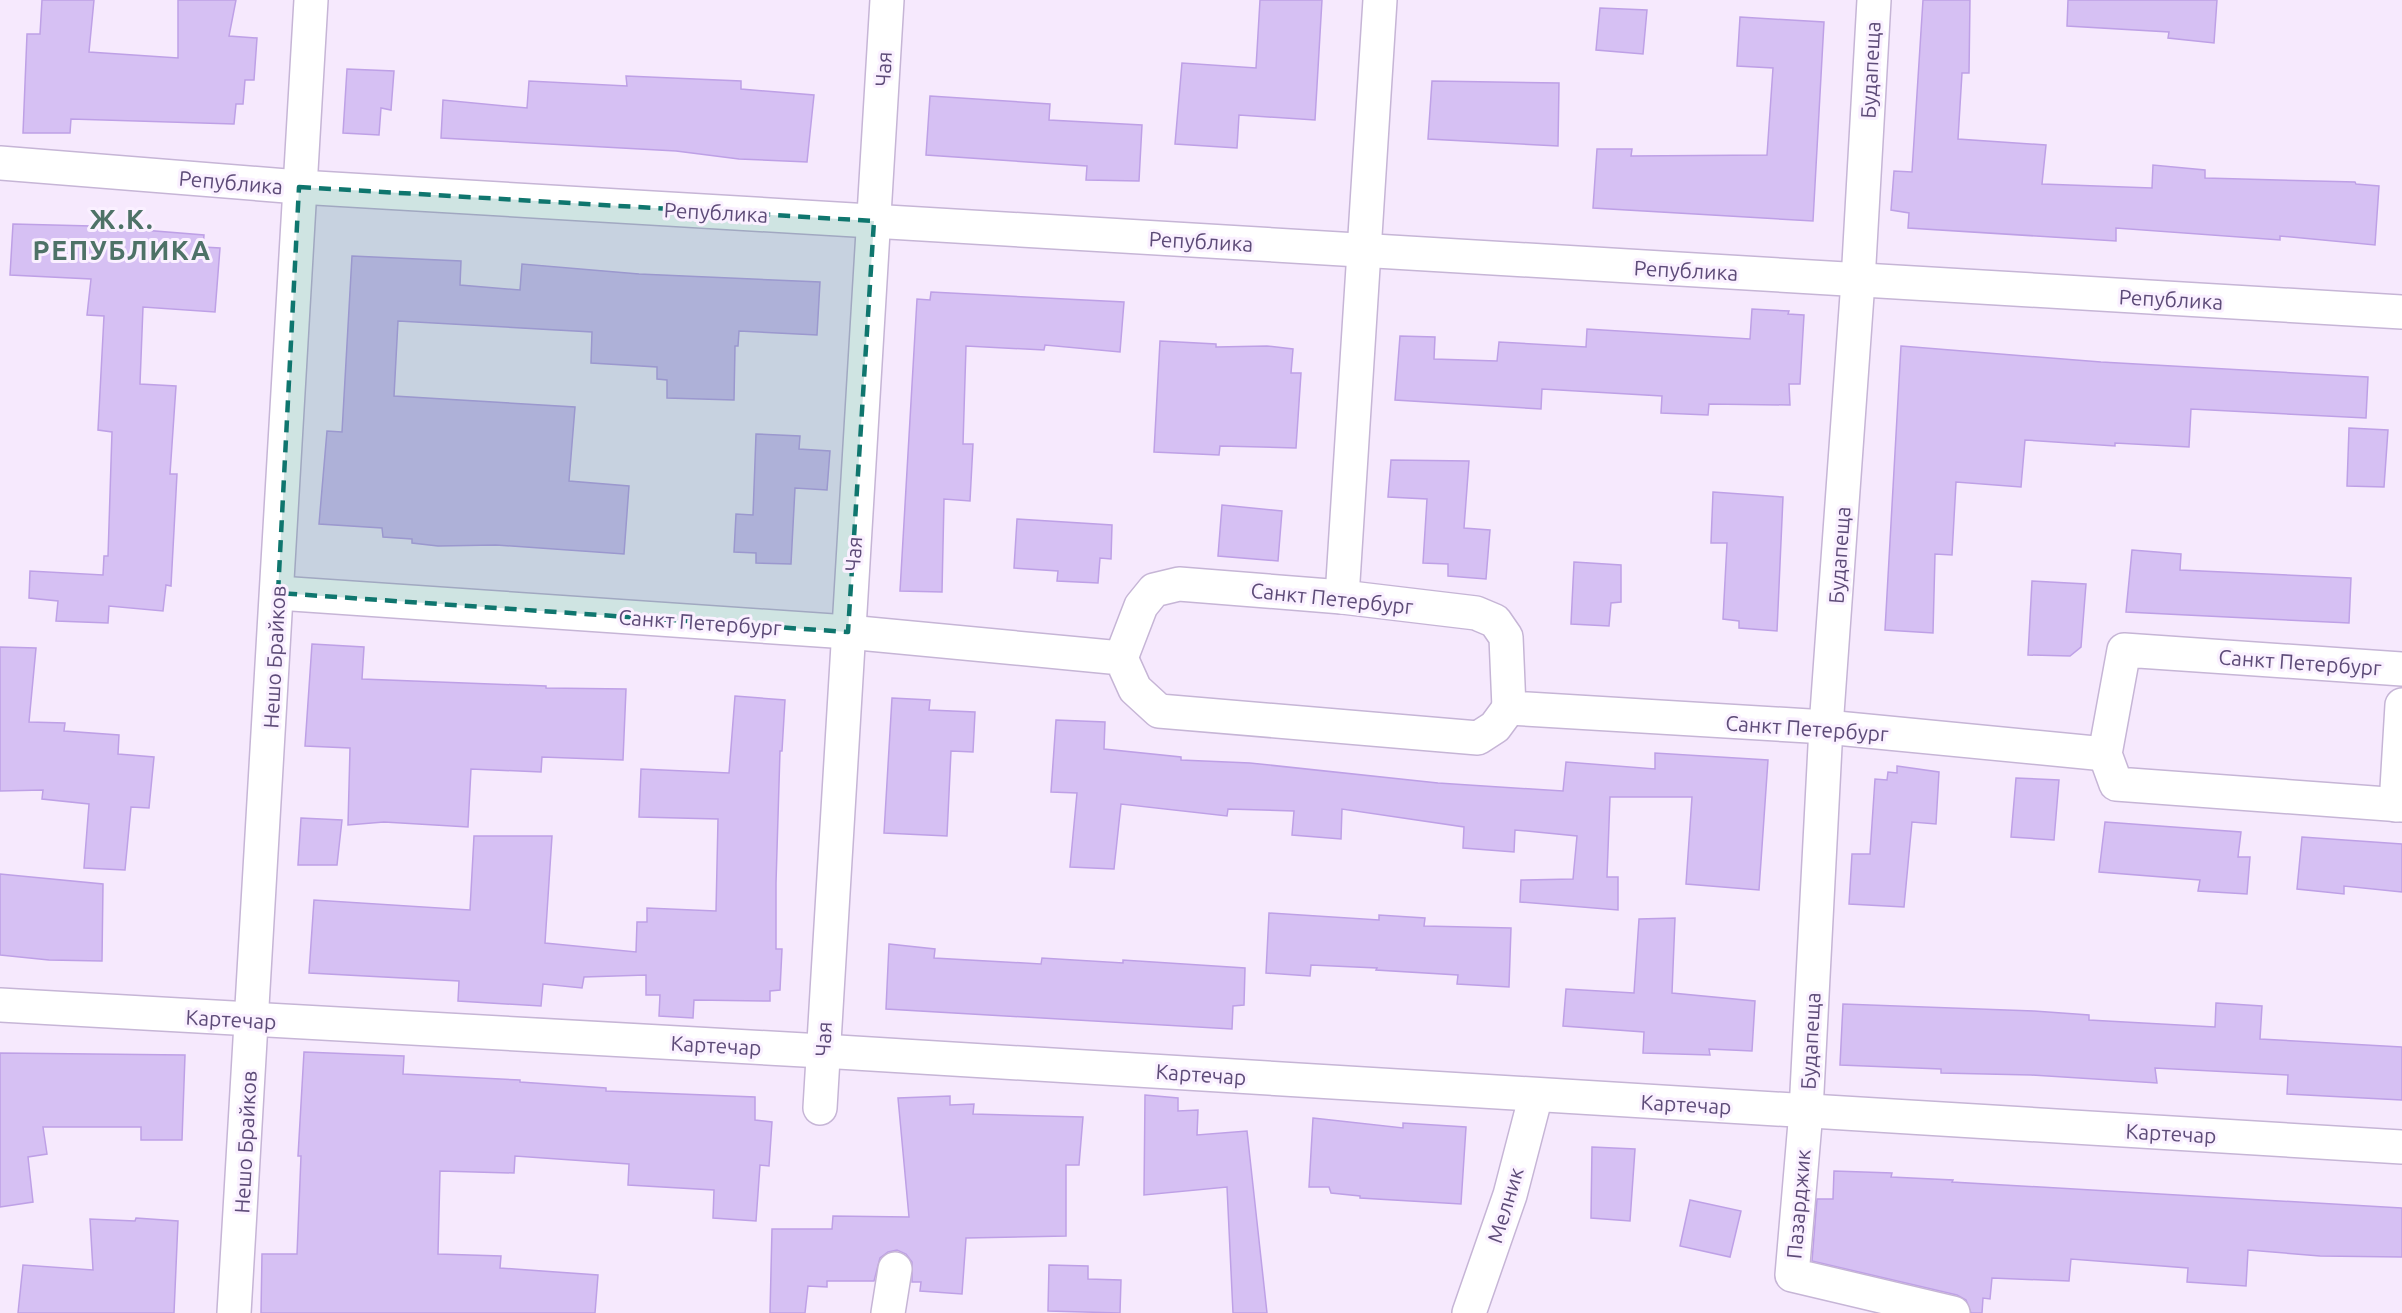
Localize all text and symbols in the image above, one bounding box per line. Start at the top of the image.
street label: Будапеща [1855,21,1885,119]
street label: Чая [870,51,896,87]
street label: Република [178,165,284,199]
street label: Република [663,197,769,227]
district label: Ж.К. РЕПУБЛИКА [33,204,211,265]
street label: Република [1148,226,1254,256]
street label: Република [1633,255,1739,285]
street label: Република [2118,284,2224,314]
street label: Будапеща [1824,506,1854,604]
street label: Чая [840,536,866,572]
street label: Санкт Петербург [1249,578,1415,619]
street label: Нешо Брайков [258,585,290,729]
street label: Санкт Петербург [618,604,783,640]
street label: Санкт Петербург [2218,644,2383,680]
street label: Санкт Петербург [1725,710,1890,746]
street label: Будапеща [1795,992,1825,1090]
street label: Картечар [185,1005,277,1033]
street label: Чая [810,1021,836,1057]
street label: Картечар [670,1031,762,1059]
street label: Картечар [1155,1059,1247,1089]
street label: Нешо Брайков [229,1070,261,1214]
street label: Картечар [1640,1090,1732,1118]
street label: Картечар [2125,1119,2217,1147]
street label: Пазарджик [1781,1148,1815,1260]
street label: Мелник [1482,1164,1528,1246]

